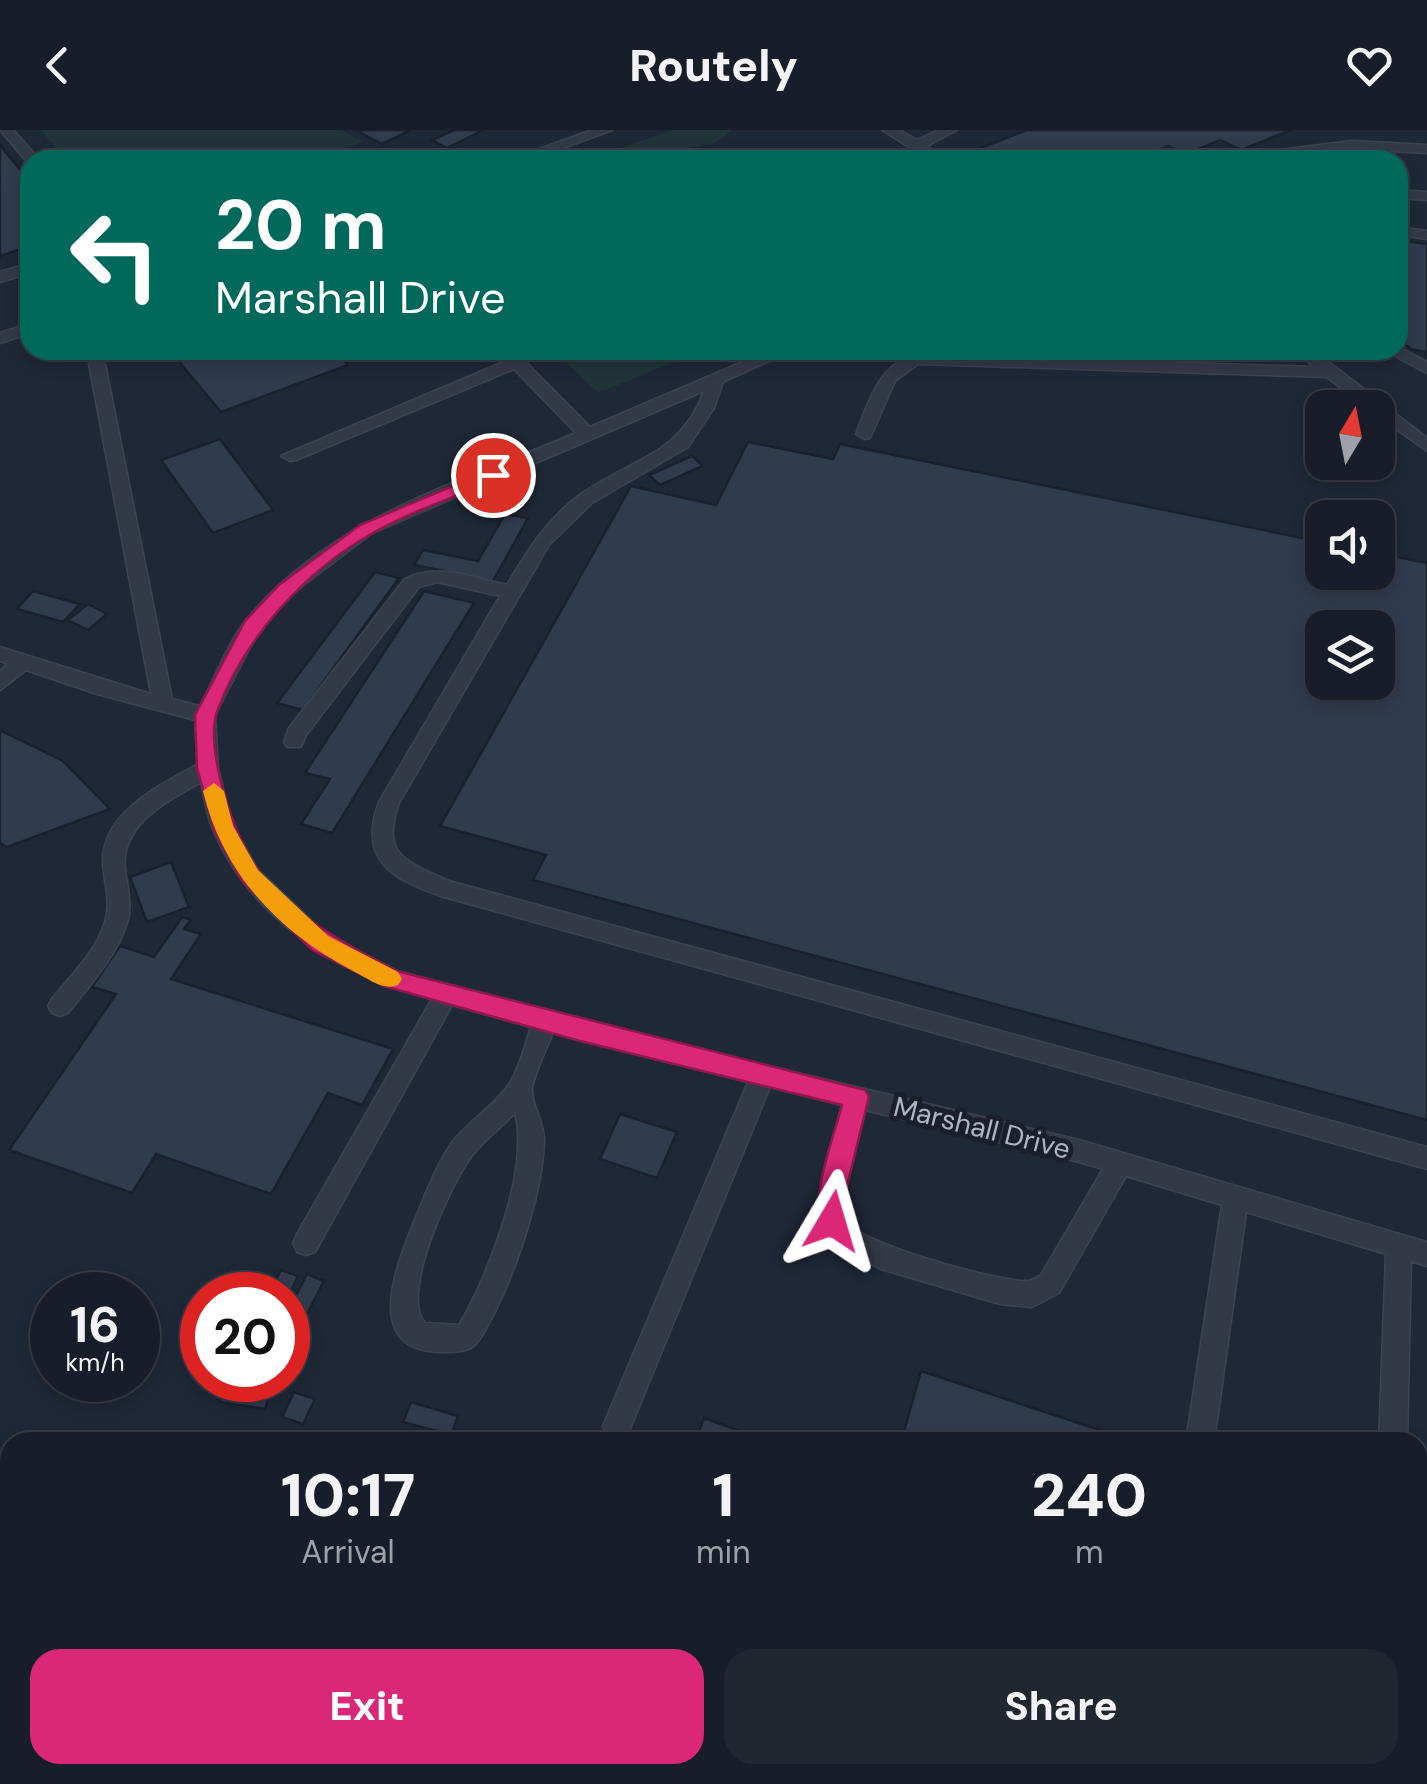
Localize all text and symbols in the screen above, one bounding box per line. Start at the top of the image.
text: Routely [629,36,798,95]
icon: back [30,38,85,93]
icon: heart [1342,38,1397,93]
text: 20 m [215,180,387,271]
icon: left [50,190,180,320]
text: Marshall Drive [215,268,506,327]
north arrow [1305,390,1395,480]
map controls [1305,390,1395,700]
pin [451,433,536,518]
icon: arrive [466,448,521,503]
button: sound [1305,500,1395,590]
button: layers [1305,610,1395,700]
street label: Marshall Drive [890,1088,1074,1168]
position arrow [780,1169,884,1273]
speed limit sign: 20 [180,1272,310,1402]
text: 16 [70,1292,120,1358]
text: km/h [65,1346,125,1379]
text: 10:17 [281,1456,415,1535]
text: 1 [712,1456,734,1535]
text: 240 [1031,1456,1147,1535]
text: Arrival [301,1531,395,1573]
text: min [696,1531,751,1573]
text: m [1075,1531,1103,1573]
button: Exit [30,1649,704,1764]
button: Share [724,1649,1398,1764]

